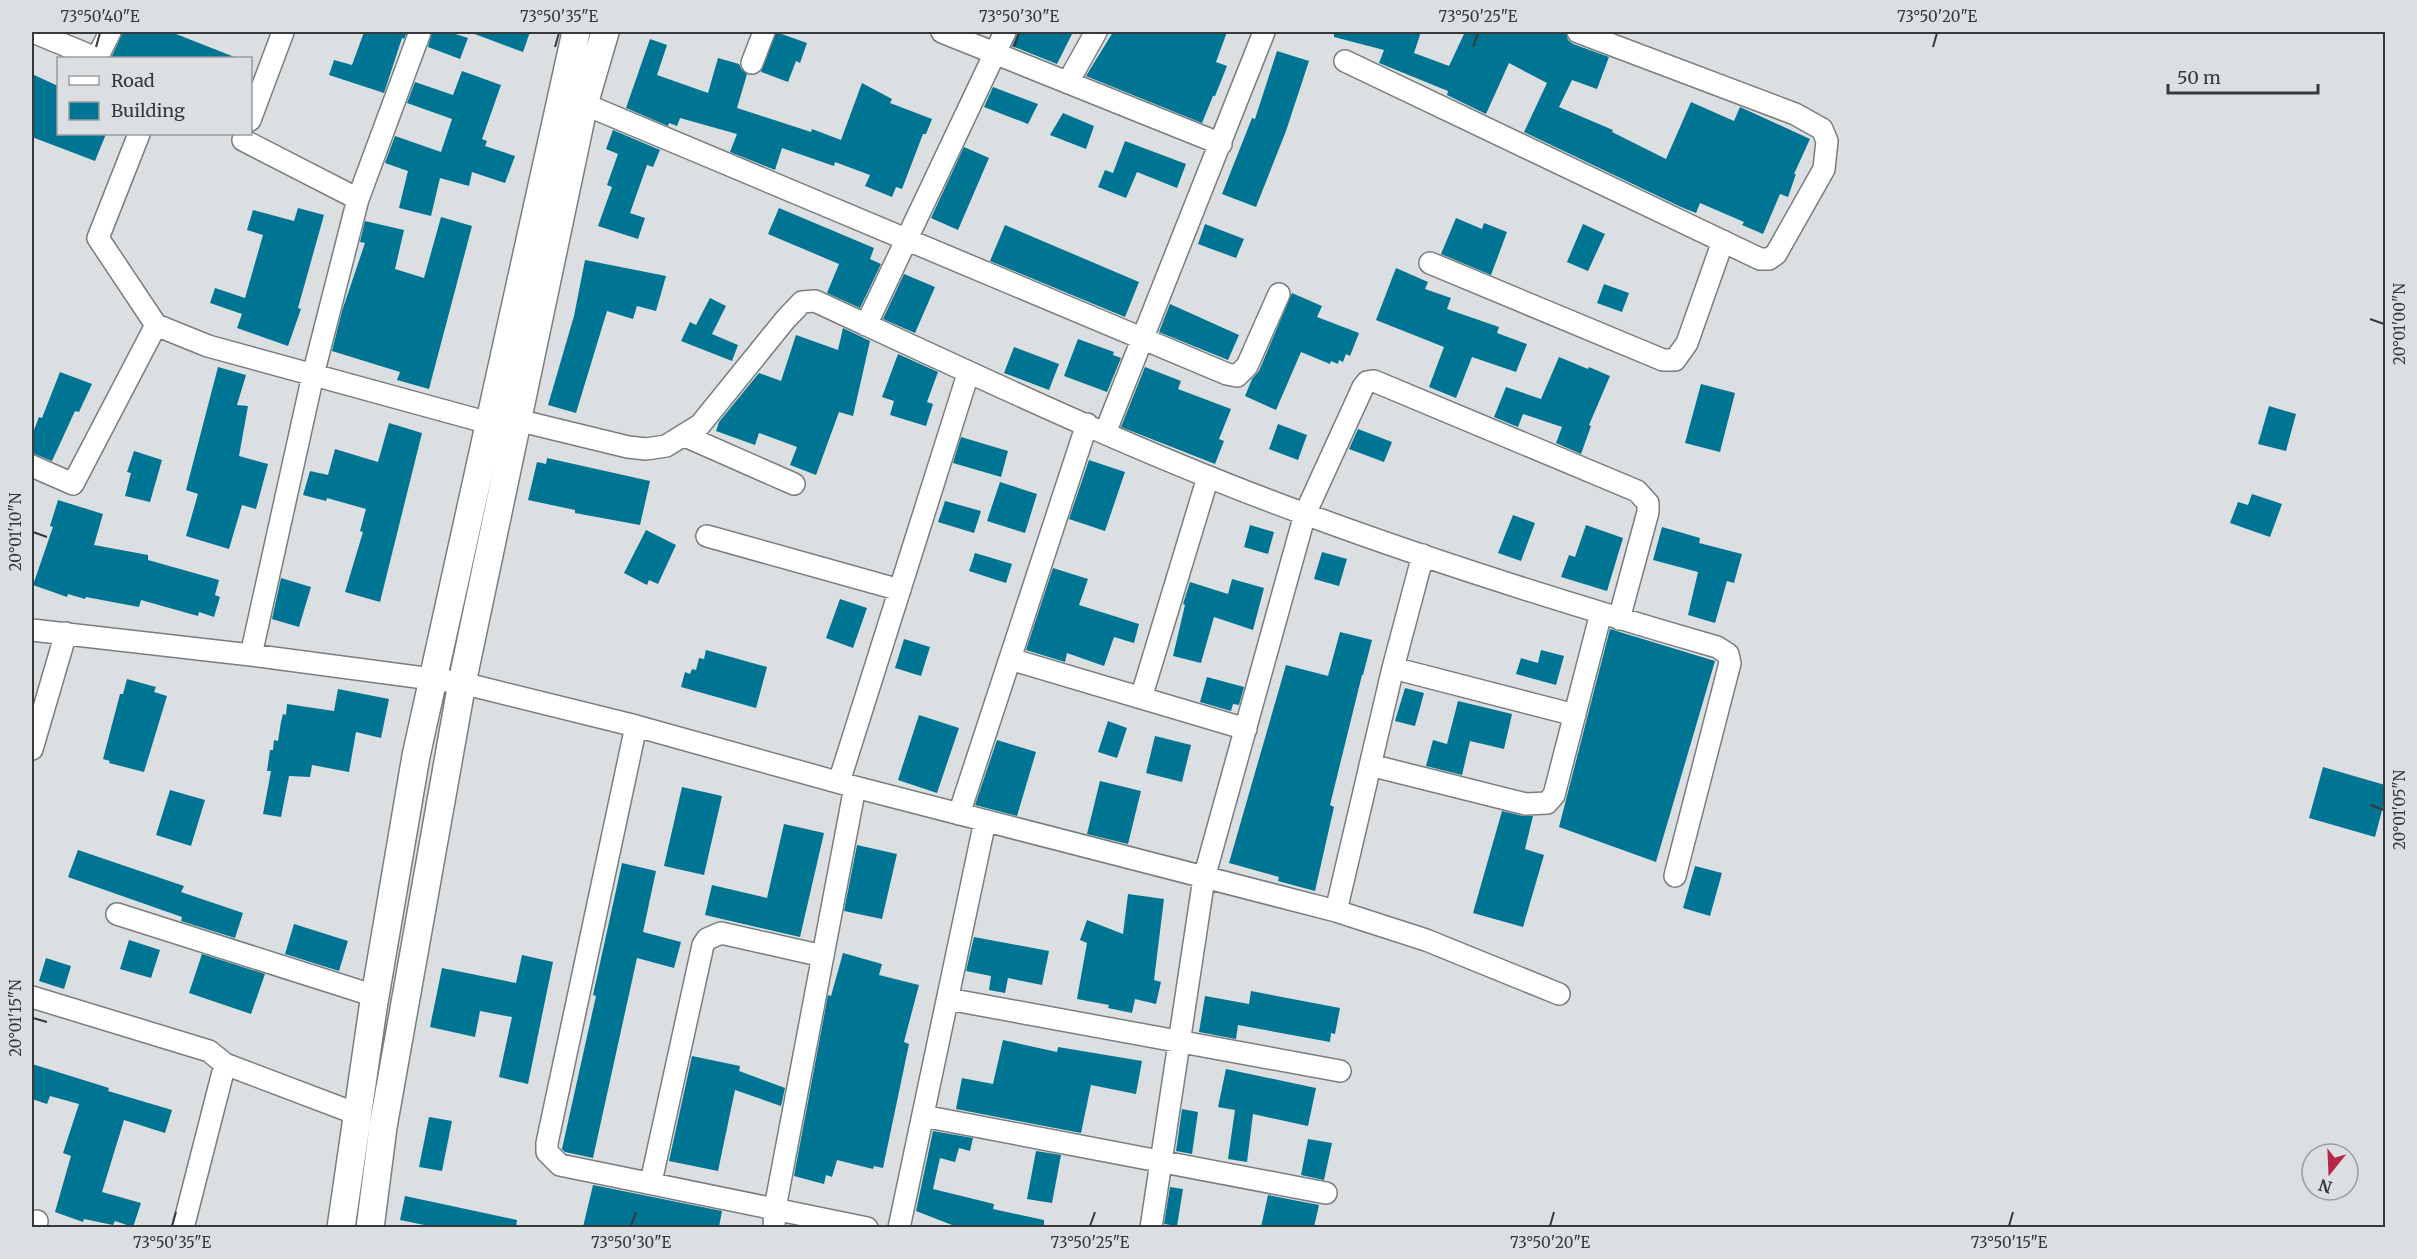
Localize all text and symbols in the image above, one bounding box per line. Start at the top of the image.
text: 73°50'40"E [60,7,140,26]
text: 73°50'35"E [520,7,599,26]
text: 73°50'30"E [979,7,1059,26]
text: 73°50'25"E [1439,7,1518,26]
text: 73°50'20"E [1897,7,1978,26]
legend [57,57,252,135]
scale bar [2168,57,2318,95]
text: 50 m [2177,66,2221,89]
text: Road [111,69,155,92]
text: Building [111,99,185,122]
text: 20°01'00"N [2390,283,2409,365]
text: 20°01'10"N [6,492,25,571]
text: 20°01'05"N [2390,770,2409,850]
text: 20°01'15"N [6,979,25,1057]
north arrow [2300,1142,2360,1202]
text: N [2316,1175,2334,1198]
text: 73°50'35"E [133,1233,212,1252]
text: 73°50'30"E [591,1233,671,1252]
text: 73°50'25"E [1051,1233,1130,1252]
text: 73°50'20"E [1510,1233,1591,1252]
text: 73°50'15"E [1971,1233,2048,1252]

